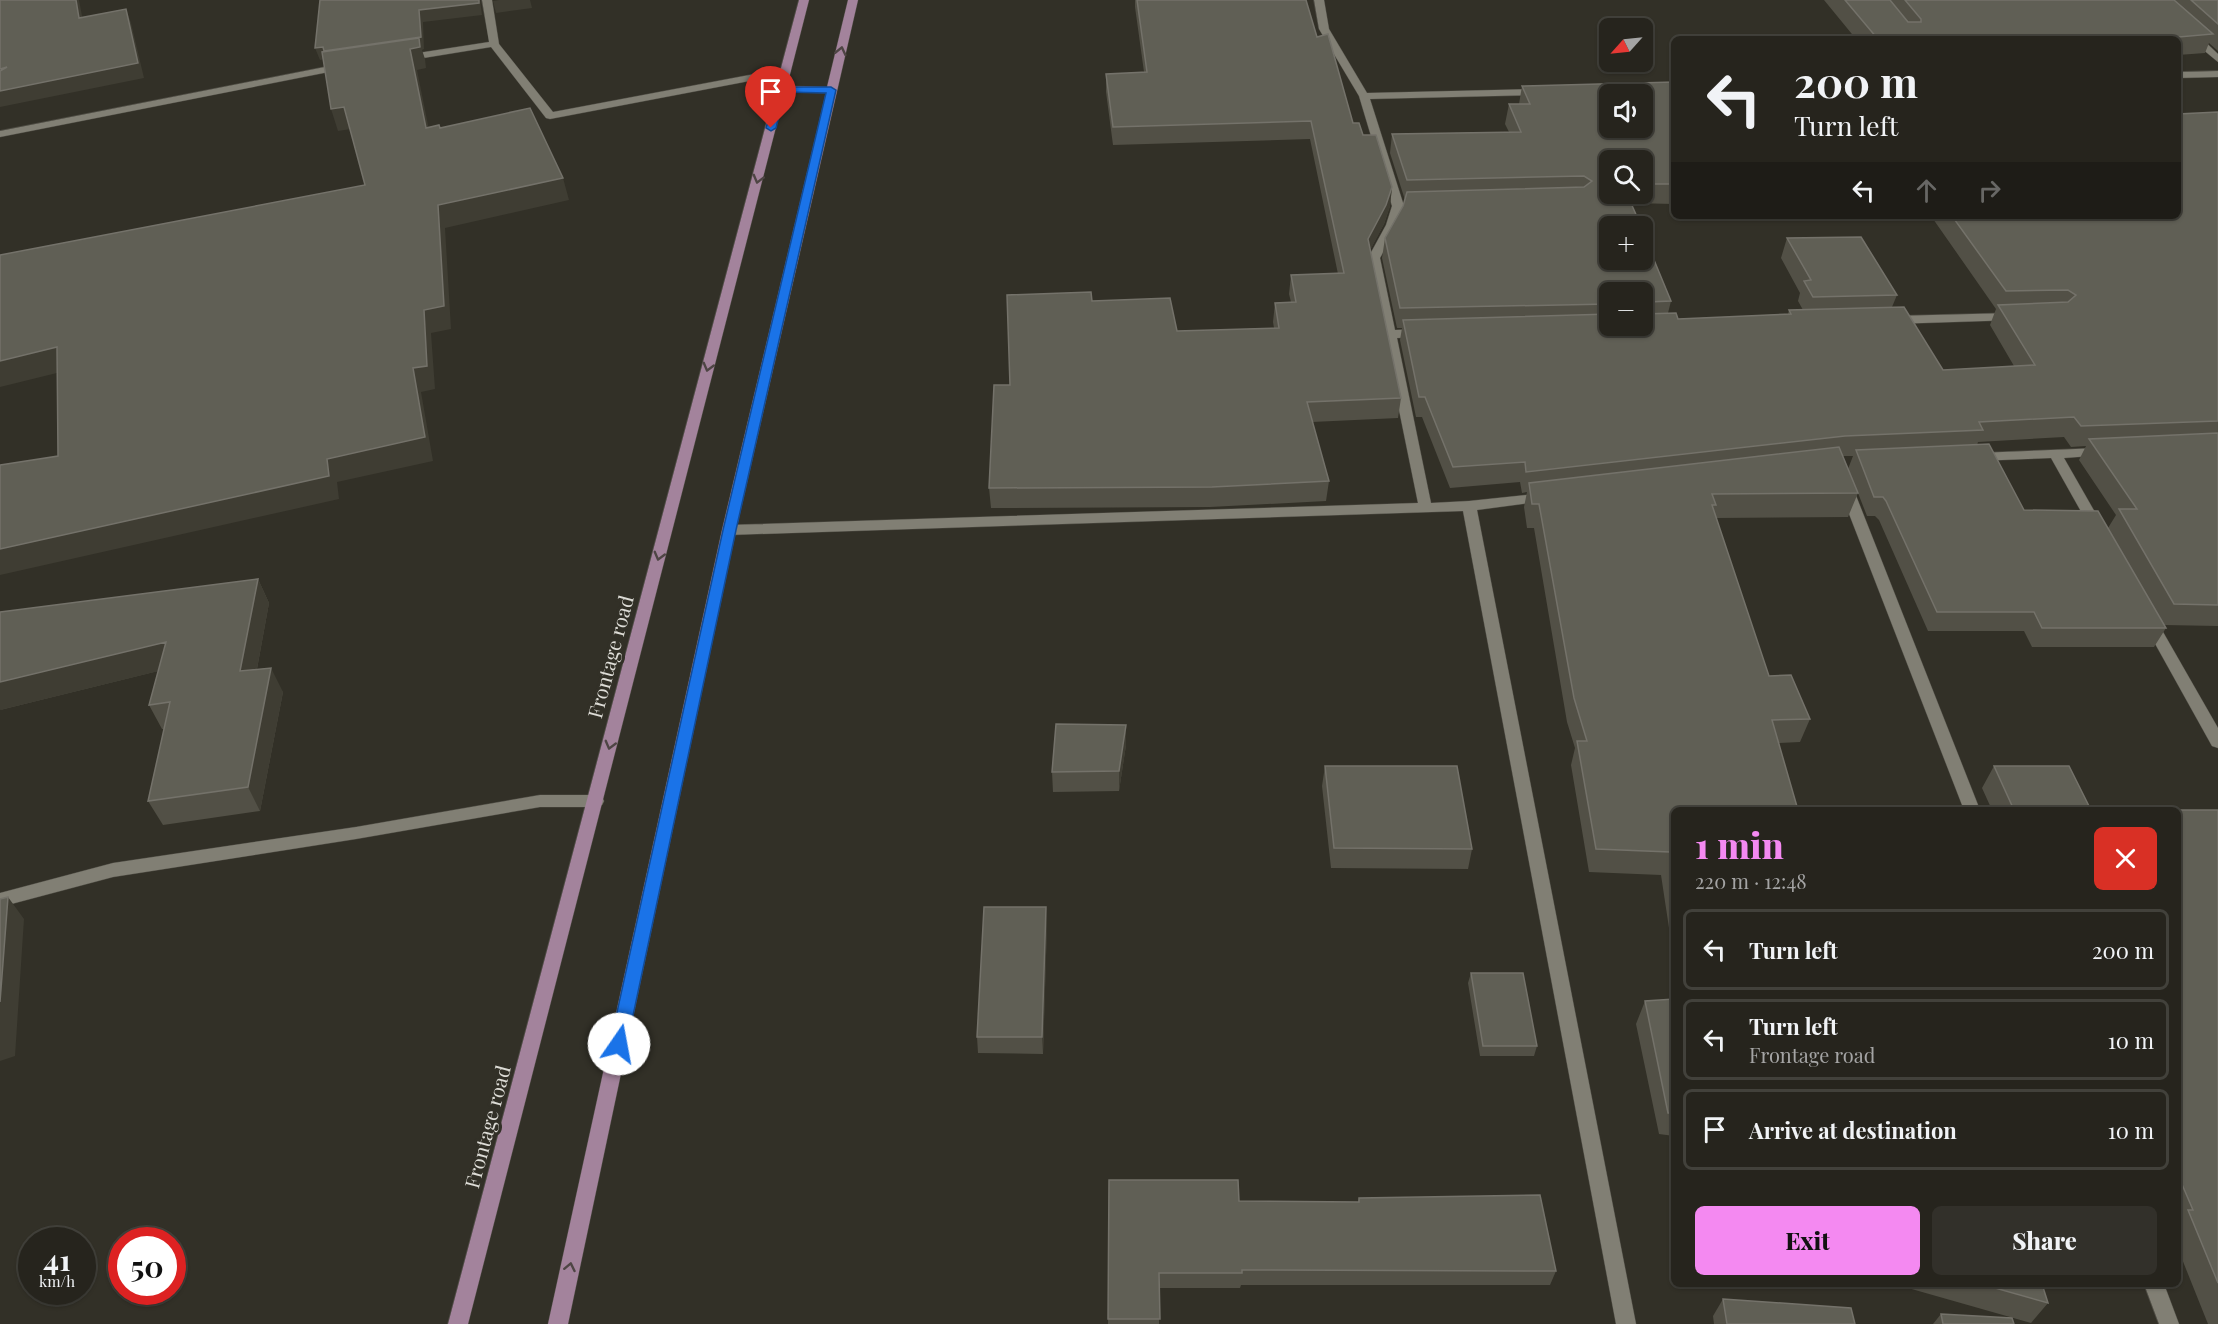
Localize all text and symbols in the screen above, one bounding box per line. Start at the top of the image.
north arrow [1599,18,1653,72]
map controls [1599,18,1653,336]
one-way arrow [833,47,846,57]
text: 200 m [1794,53,1918,109]
icon: left [1695,60,1773,138]
pin [745,66,796,128]
icon: arrive [754,75,787,108]
button: sound [1599,84,1653,138]
text: Turn left [1794,107,1898,143]
button: search [1599,150,1653,204]
one-way arrow [752,173,765,183]
icon: left [1847,174,1880,207]
icon: ahead [1910,174,1943,207]
icon: right [1973,174,2006,207]
button: + [1599,216,1653,270]
button: − [1599,282,1653,336]
one-way arrow [703,362,716,372]
one-way arrow [654,551,667,561]
street label: Frontage road [580,592,639,721]
one-way arrow [605,739,617,749]
text: 1 min [1695,820,1784,868]
button: close [2094,827,2157,890]
text: 220 m · 12:48 [1695,867,1807,894]
icon: left [1698,933,1731,966]
text: Turn left [1749,935,1838,965]
text: 200 m [2092,935,2154,965]
text: Turn left [1749,1011,1838,1041]
position arrow [587,1012,651,1076]
icon: left [1698,1023,1731,1056]
text: 10 m [2108,1025,2154,1055]
text: Frontage road [1749,1041,1875,1068]
street label: Frontage road [457,1062,516,1191]
icon: arrive [1698,1113,1731,1146]
text: Arrive at destination [1749,1115,1957,1145]
text: 10 m [2108,1115,2154,1145]
button: Exit [1695,1206,1920,1275]
button: Share [1932,1206,2157,1275]
speed limit sign: 50 [108,1227,186,1305]
text: 41 [43,1239,71,1279]
one-way arrow [563,1262,576,1272]
text: km/h [39,1271,75,1291]

